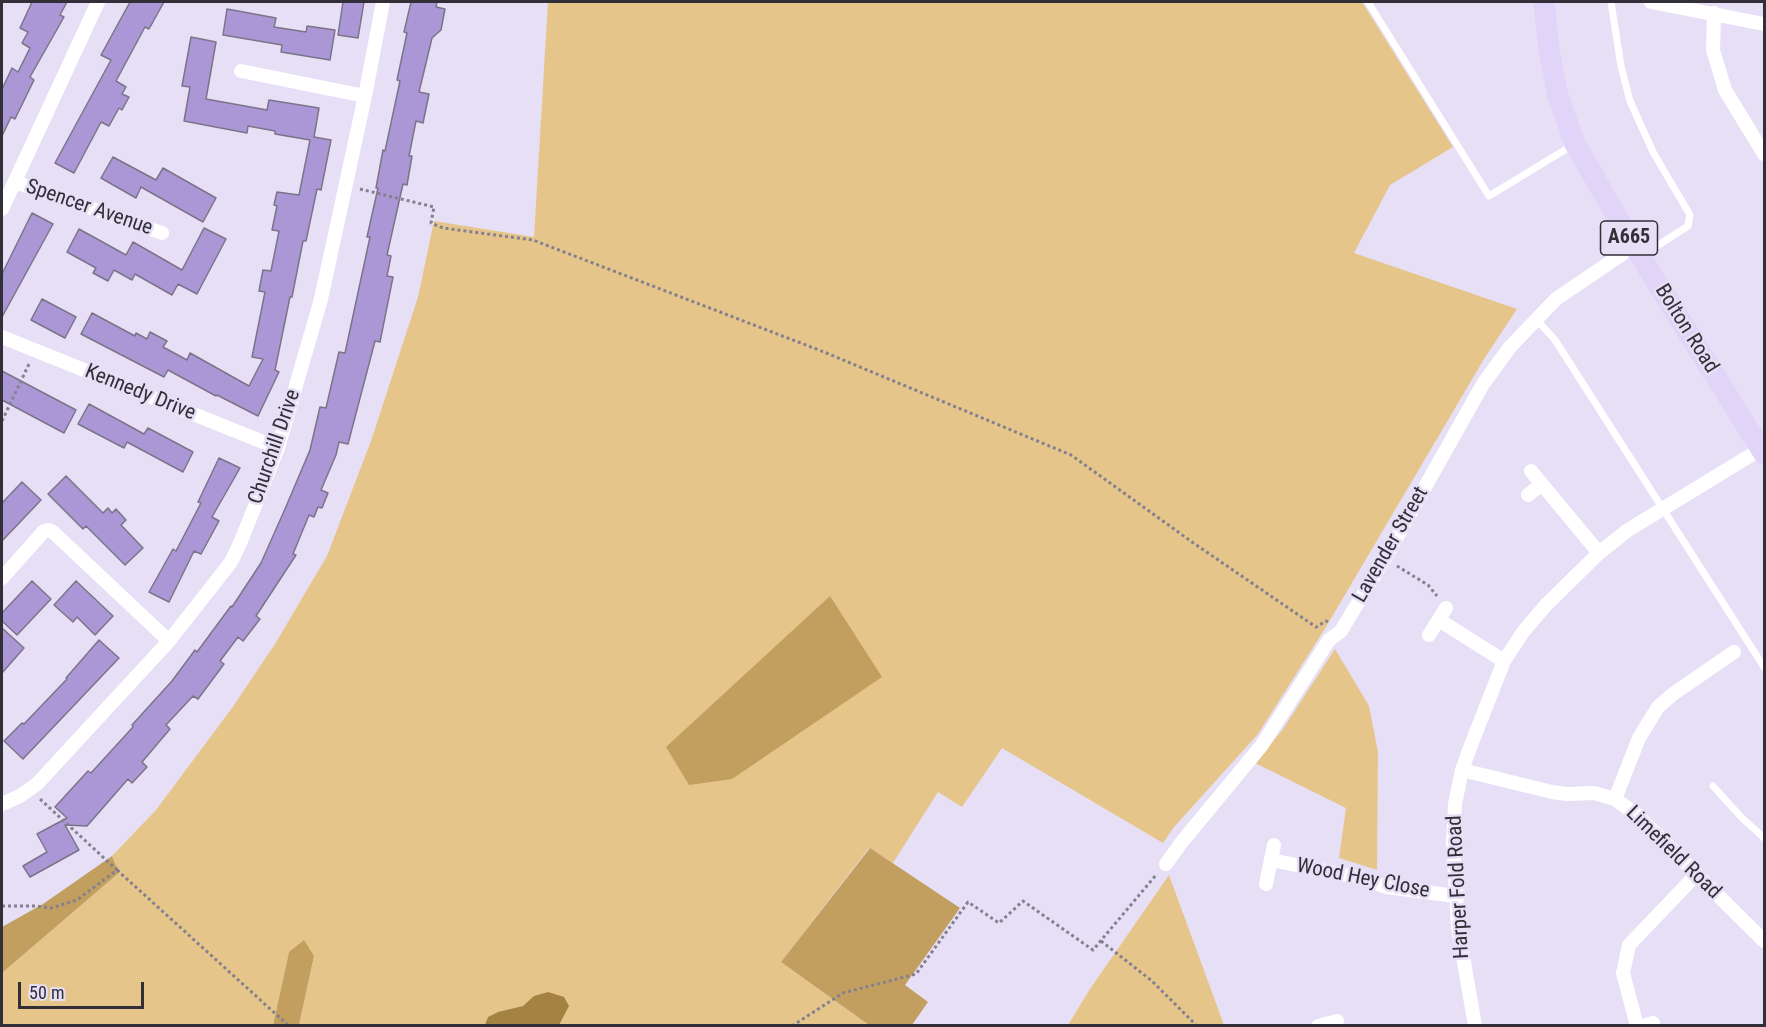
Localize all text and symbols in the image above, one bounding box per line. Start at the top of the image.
street label: Spencer Avenue [22,175,156,241]
road number: A665 [1600,221,1658,255]
street label: Bolton Road [1649,280,1723,378]
street label: Kennedy Drive [81,359,199,427]
street label: Churchill Drive [244,386,306,508]
street label: Lavender Street [1348,483,1434,607]
street label: Limefield Road [1620,801,1726,905]
street label: Harper Fold Road [1443,815,1475,959]
street label: Wood Hey Close [1294,854,1432,904]
scale bar [21,970,147,1008]
text: 50 m [29,982,64,1003]

